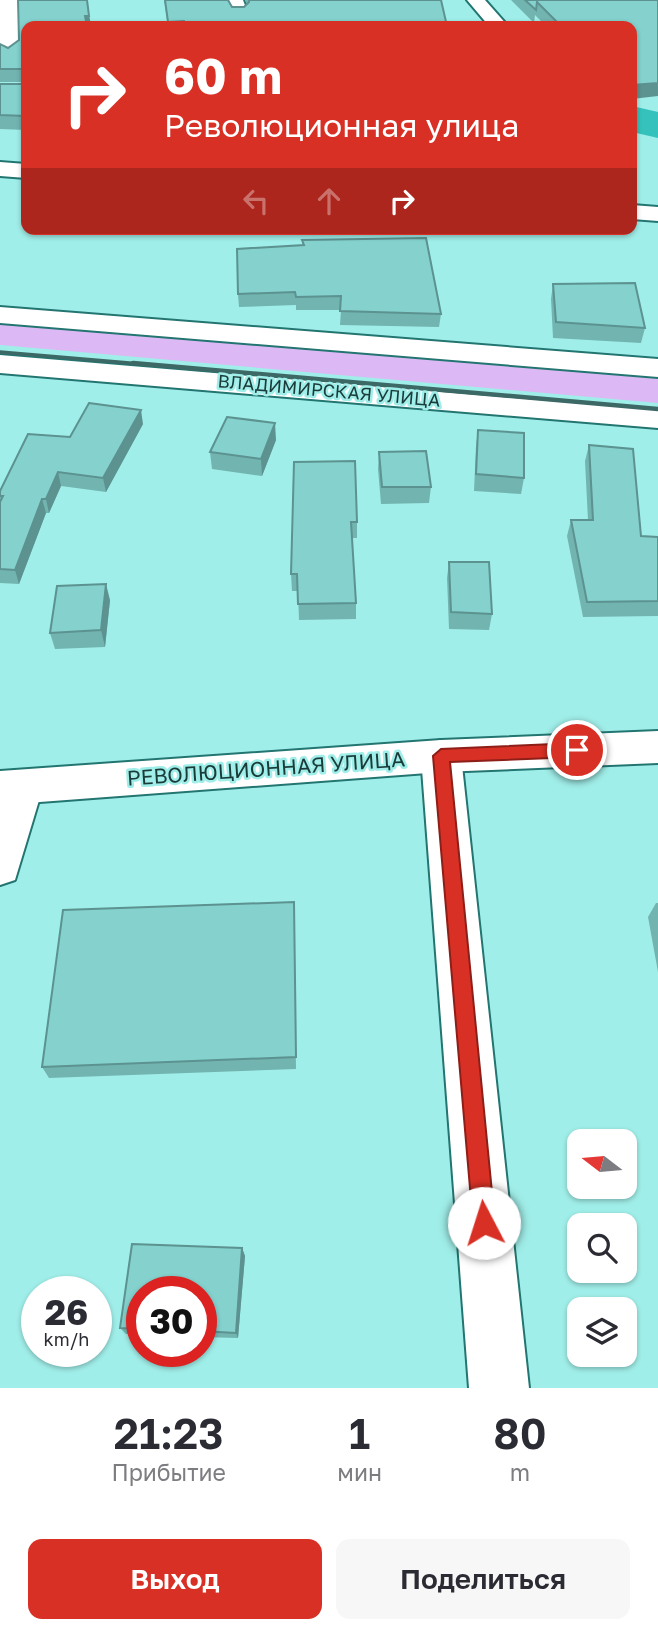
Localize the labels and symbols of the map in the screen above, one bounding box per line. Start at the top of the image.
street label: ВЛАДИМИРСКАЯ УЛИЦА [217,369,441,411]
pin [547,720,607,780]
street label: РЕВОЛЮЦИОННАЯ УЛИЦА [126,745,406,791]
north arrow [567,1129,637,1199]
position arrow [447,1186,521,1260]
speed limit sign: 30 [126,1276,217,1367]

